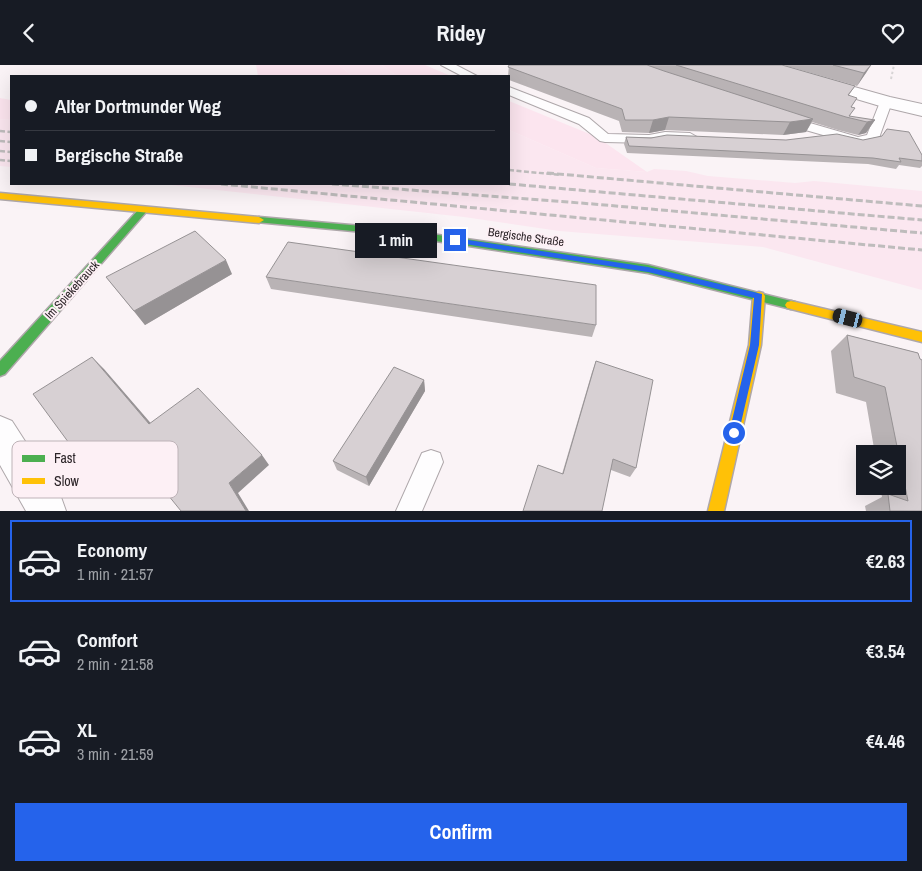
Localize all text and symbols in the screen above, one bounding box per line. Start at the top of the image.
text: Ridey [436,18,486,48]
icon: back [15,19,43,47]
icon: heart [879,19,907,47]
text: Alter Dortmunder Weg [55,93,221,119]
text: Bergische Straße [55,142,183,168]
callout: 1 min [355,223,438,257]
street label: Bergische Straße [487,224,565,250]
text: 1 min [379,229,413,251]
route end [444,229,466,251]
street label: Im Spiekebrauck [41,257,103,323]
car [831,307,864,329]
route start [723,422,745,444]
legend [12,441,178,498]
map controls [856,445,906,495]
button: layers [856,445,906,495]
text: Fast [54,449,76,467]
text: Slow [54,472,80,490]
text: Economy [77,537,147,563]
icon: car [17,539,62,584]
text: €2.63 [866,548,905,574]
text: 1 min · 21:57 [77,563,154,585]
text: Comfort [77,627,138,653]
icon: car [17,629,62,674]
text: €3.54 [866,638,905,664]
text: 2 min · 21:58 [77,653,154,675]
text: XL [77,717,97,743]
icon: car [17,719,62,764]
text: €4.46 [866,728,905,754]
text: 3 min · 21:59 [77,743,154,765]
button: Confirm [15,803,907,861]

